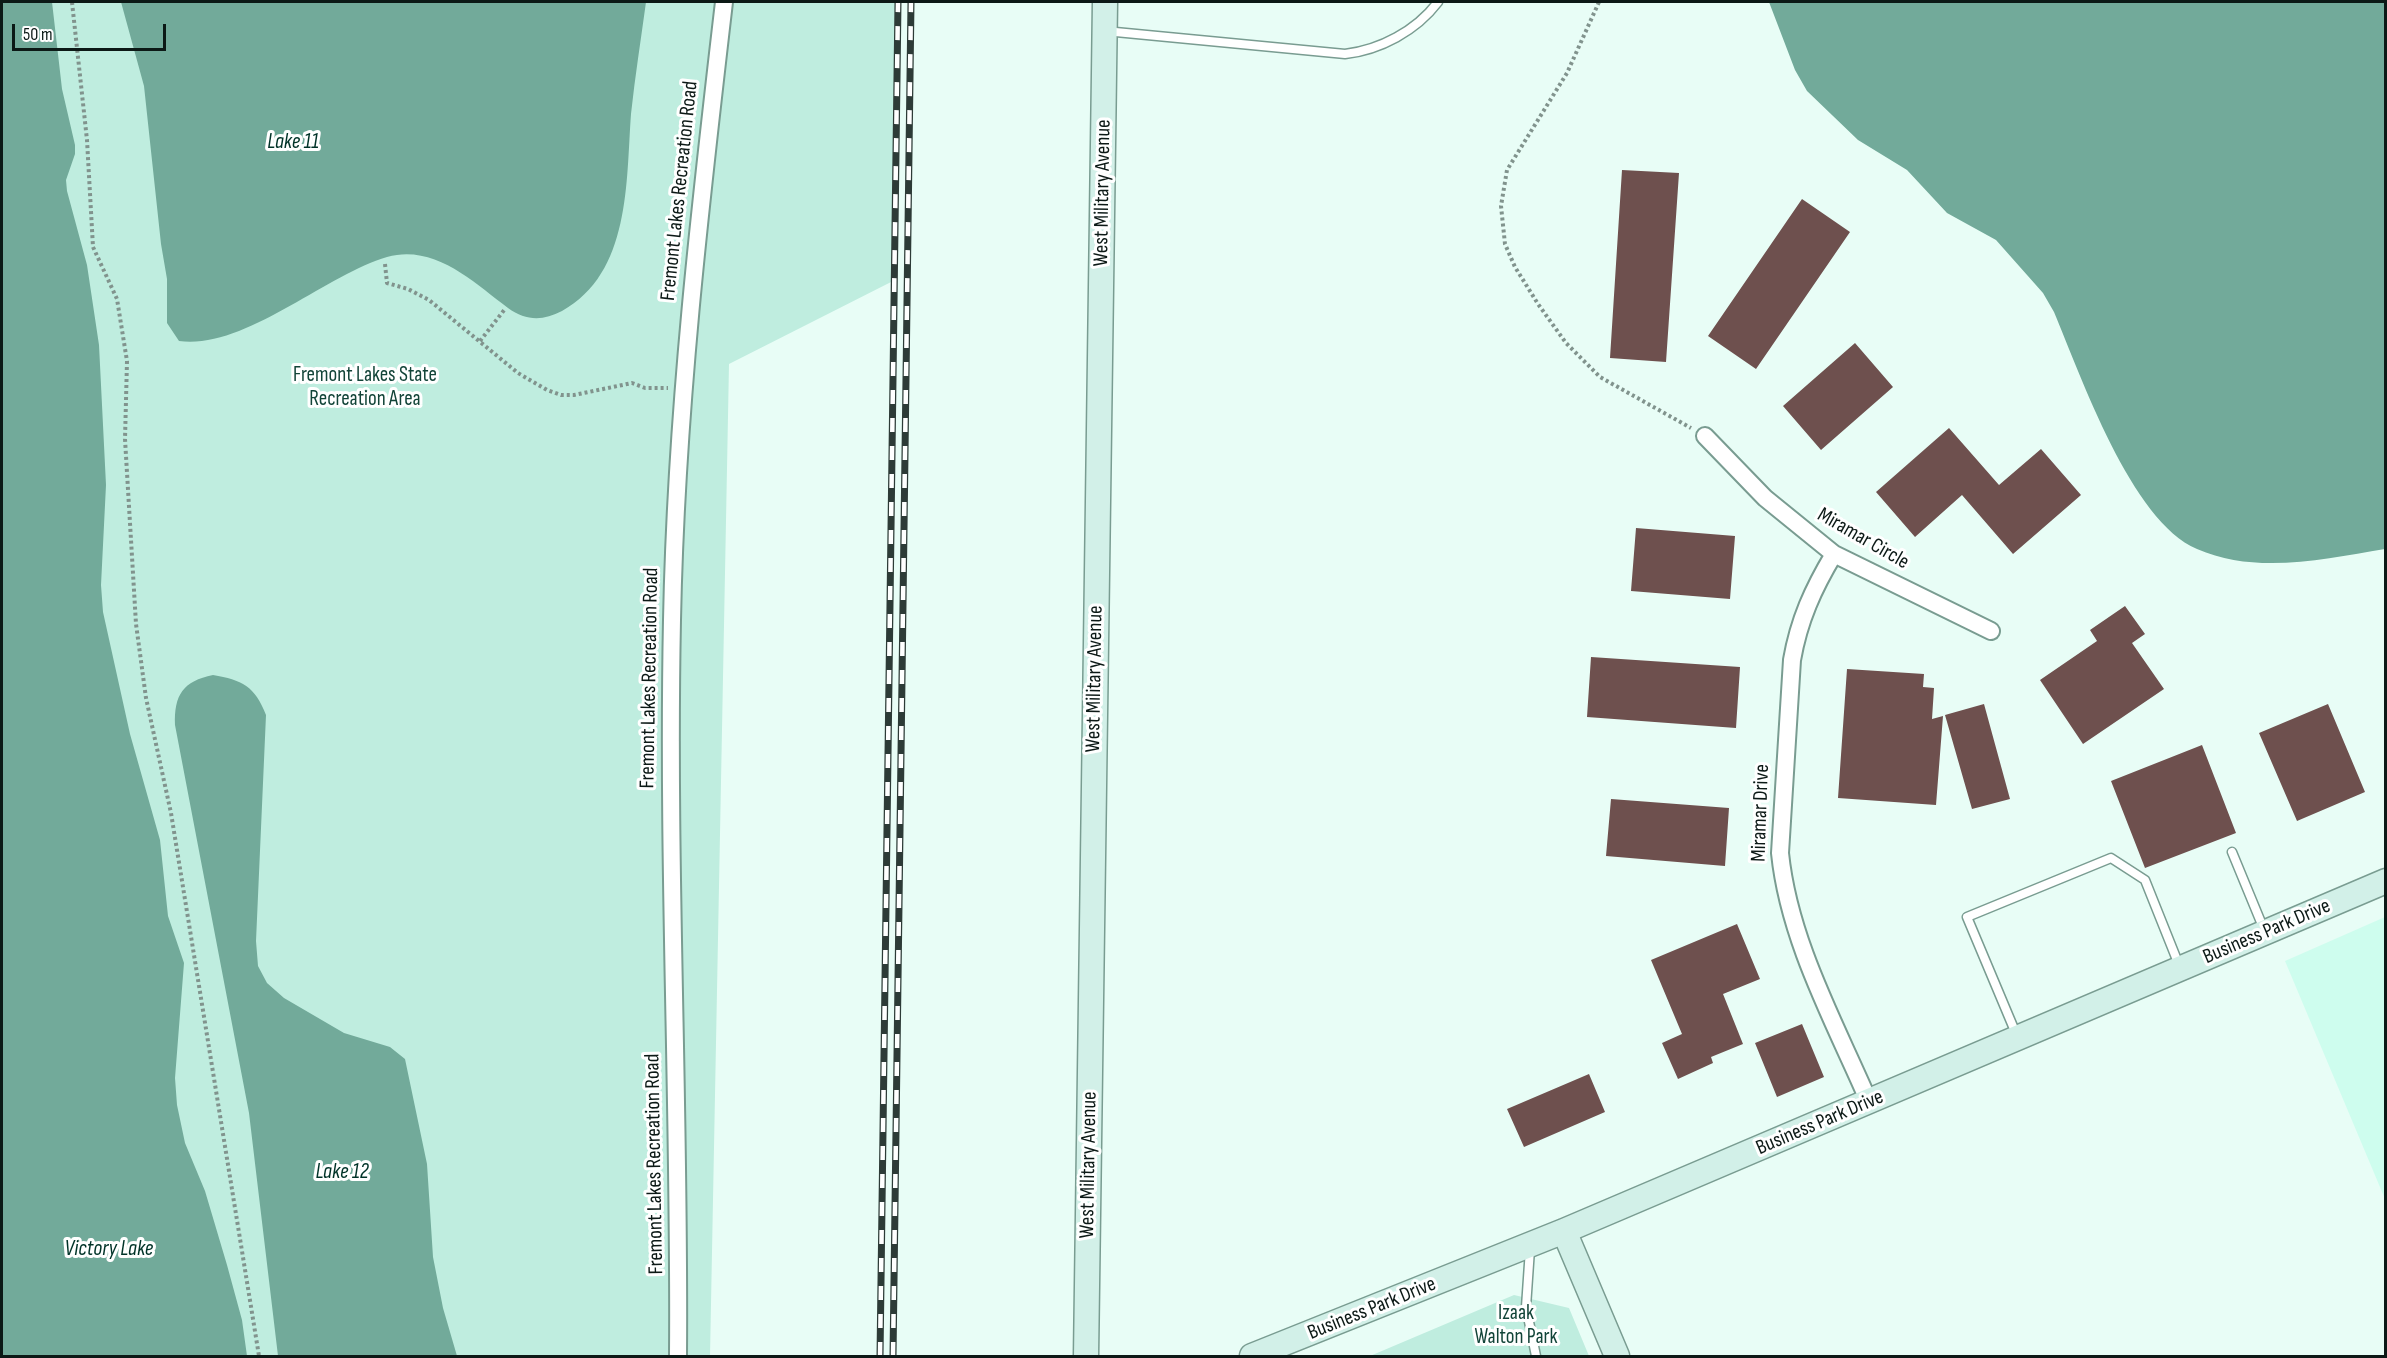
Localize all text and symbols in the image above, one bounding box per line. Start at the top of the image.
scale bar [15,12,170,50]
text: 50 m [23,24,53,45]
street label: Fremont Lakes Recreation Road [656,80,704,302]
street label: West Military Avenue [1089,119,1117,267]
water label: Lake 11 [267,129,319,155]
park label: Fremont Lakes State Recreation Area [293,363,437,413]
street label: Miramar Circle [1813,503,1913,575]
street label: Fremont Lakes Recreation Road [635,567,665,789]
street label: West Military Avenue [1081,605,1109,753]
street label: Miramar Drive [1747,764,1775,862]
street label: Business Park Drive [2200,894,2334,970]
street label: Fremont Lakes Recreation Road [640,1053,670,1275]
street label: Business Park Drive [1753,1085,1887,1161]
street label: West Military Avenue [1075,1091,1103,1239]
water label: Lake 12 [315,1159,369,1185]
water label: Victory Lake [65,1236,153,1262]
street label: Business Park Drive [1304,1272,1440,1346]
park label: Izaak Walton Park [1474,1301,1558,1351]

